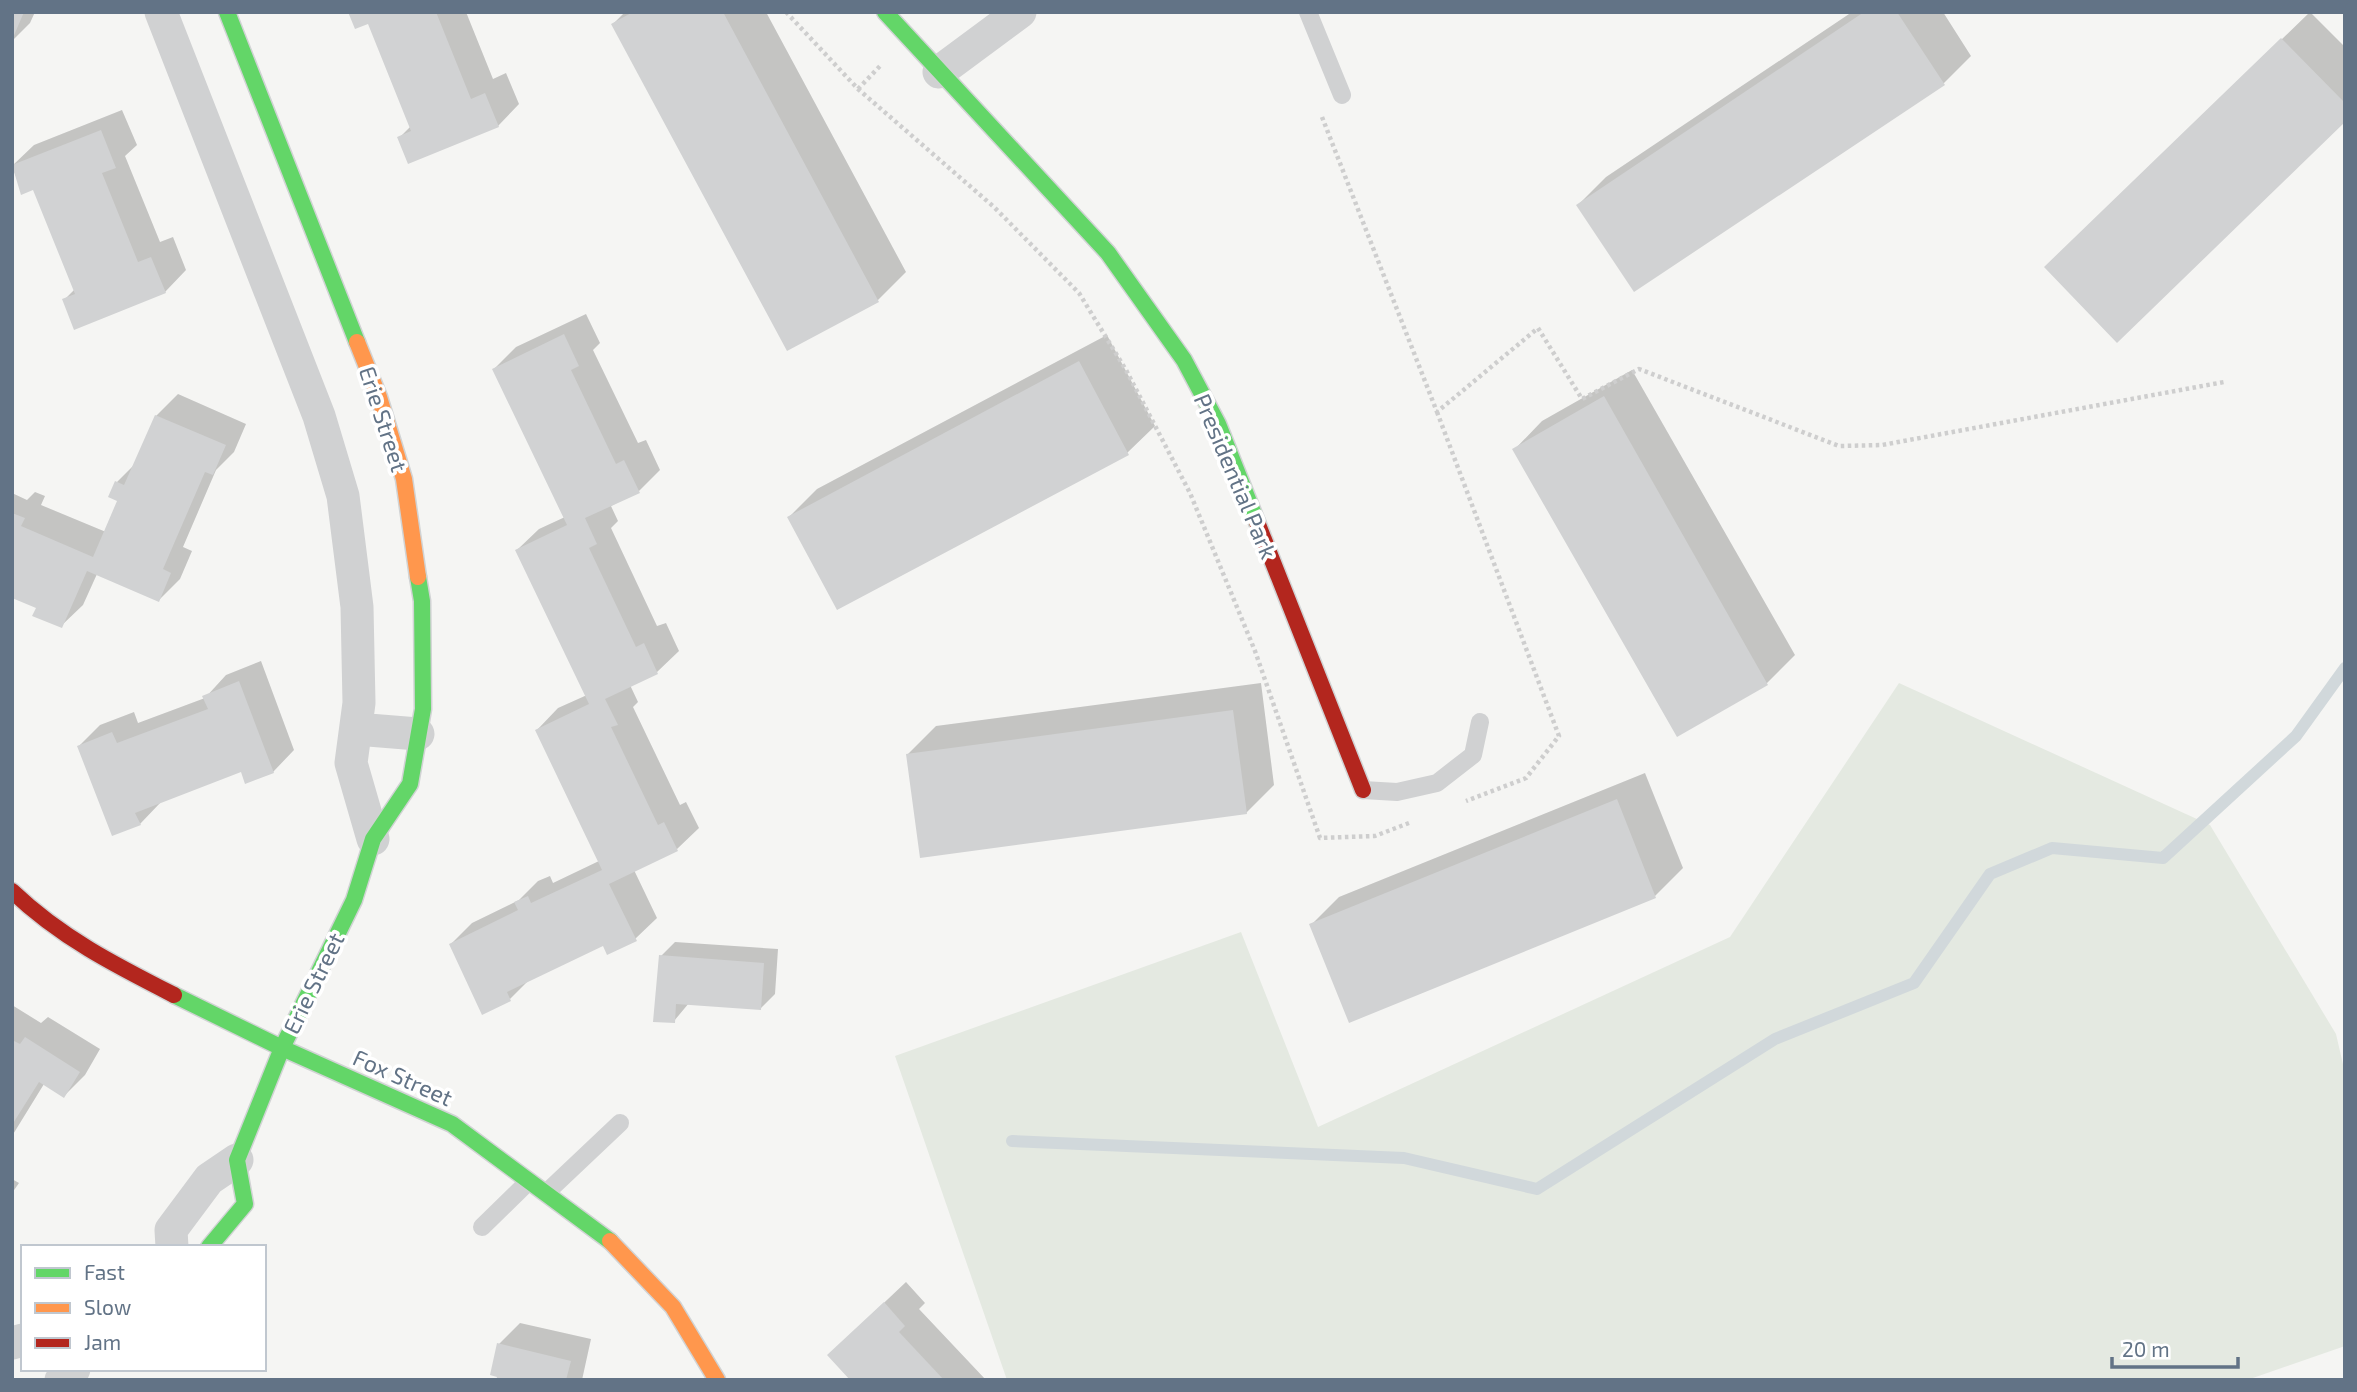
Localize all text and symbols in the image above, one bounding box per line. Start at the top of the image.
street label: Erie Street [354,363,414,475]
street label: Presidential Park [1189,389,1284,563]
street label: Erie Street [276,928,350,1038]
street label: Fox Street [349,1043,457,1111]
legend [21,1245,266,1371]
text: Fast [84,1259,125,1284]
text: Slow [84,1294,131,1319]
scale bar [2112,1326,2238,1370]
text: Jam [84,1329,121,1354]
text: 20 m [2122,1336,2170,1361]

